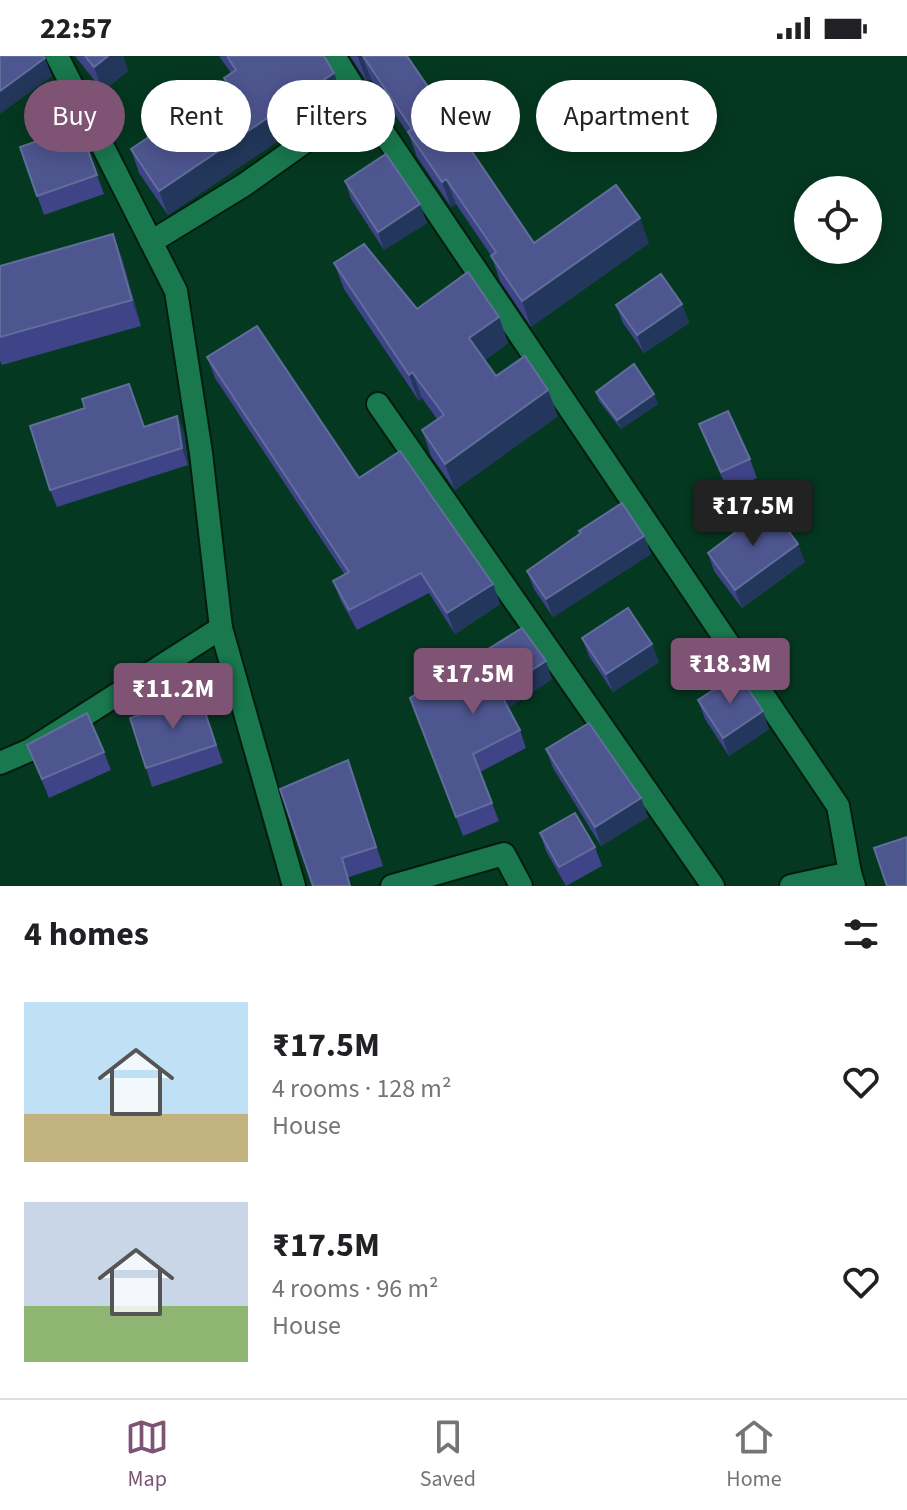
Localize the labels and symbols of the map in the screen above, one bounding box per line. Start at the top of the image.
pin: ₹17.5M [688,480,818,548]
pin: ₹18.3M [665,638,795,706]
pin: ₹17.5M [408,648,538,716]
pin: ₹11.2M [108,663,238,731]

